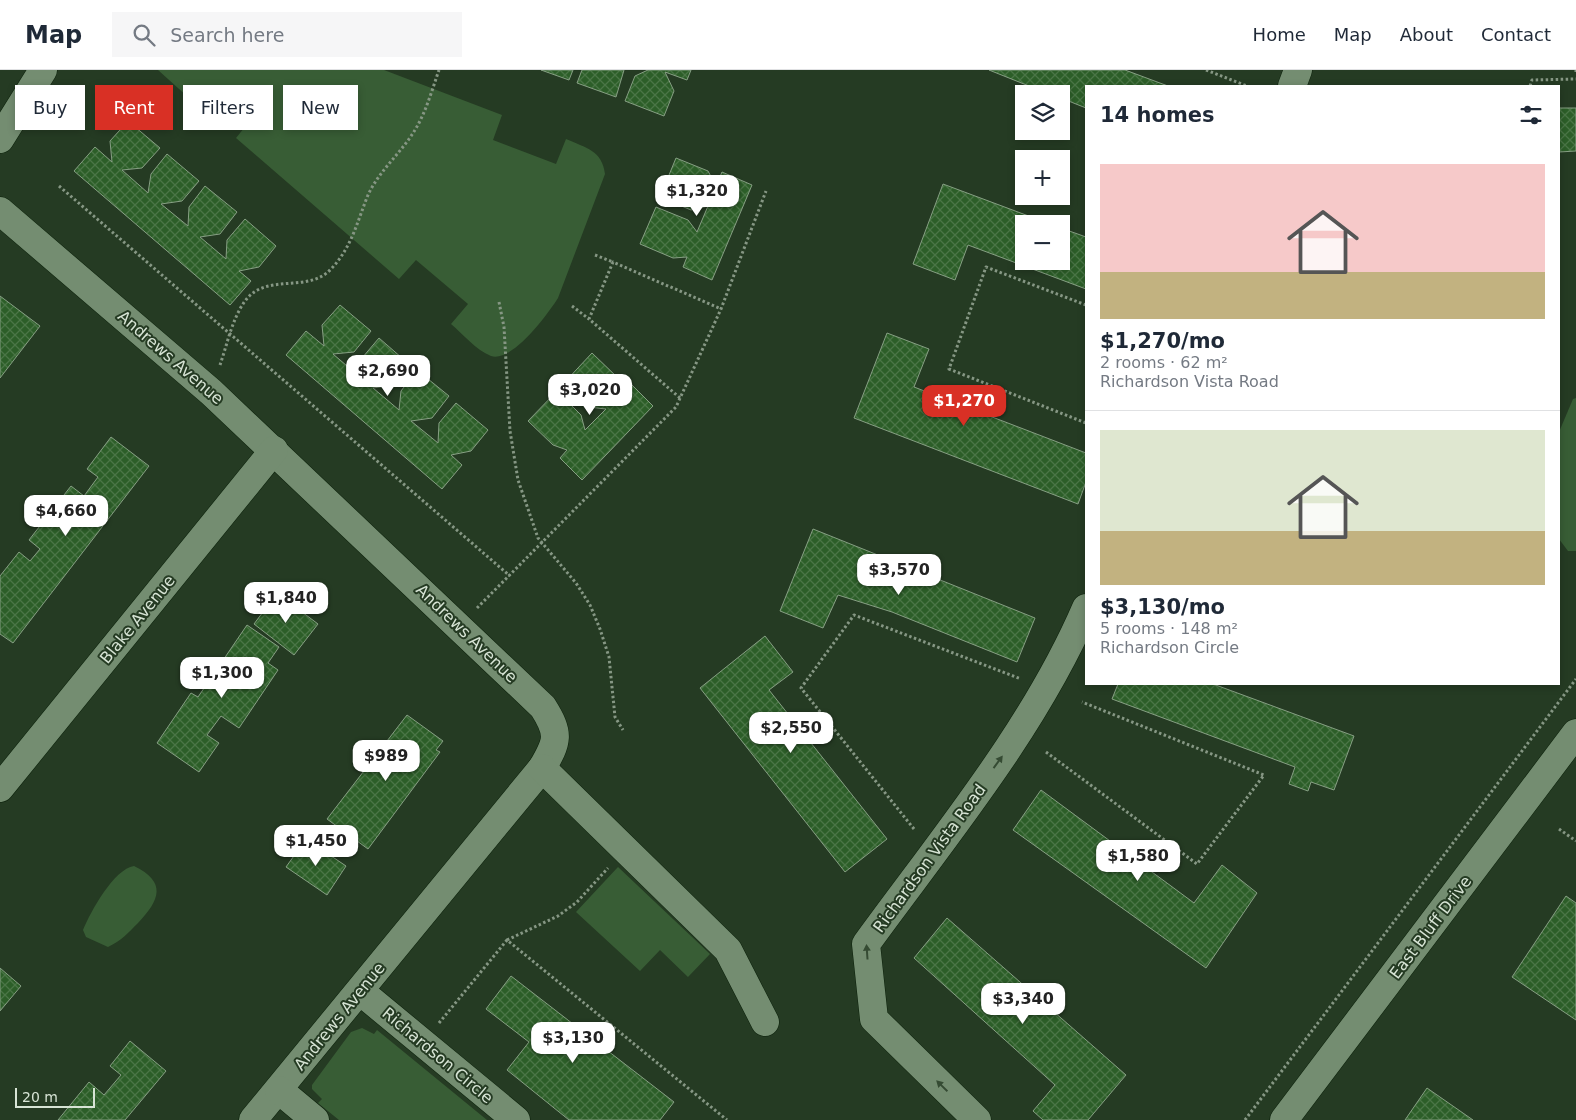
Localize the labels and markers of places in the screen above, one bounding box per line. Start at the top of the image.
pin: $1,320 [656,174,738,217]
pin: $2,690 [347,354,429,397]
pin: $3,020 [549,374,631,416]
pin: $1,270 [923,384,1005,427]
pin: $4,660 [25,494,107,537]
pin: $3,570 [858,554,940,596]
pin: $1,840 [245,582,327,624]
pin: $1,300 [181,656,263,699]
pin: $2,550 [750,712,832,754]
pin: $989 [356,740,416,782]
pin: $1,450 [275,824,357,867]
pin: $1,580 [1097,840,1179,882]
pin: $3,340 [982,982,1064,1025]
pin: $3,130 [532,1022,614,1064]

